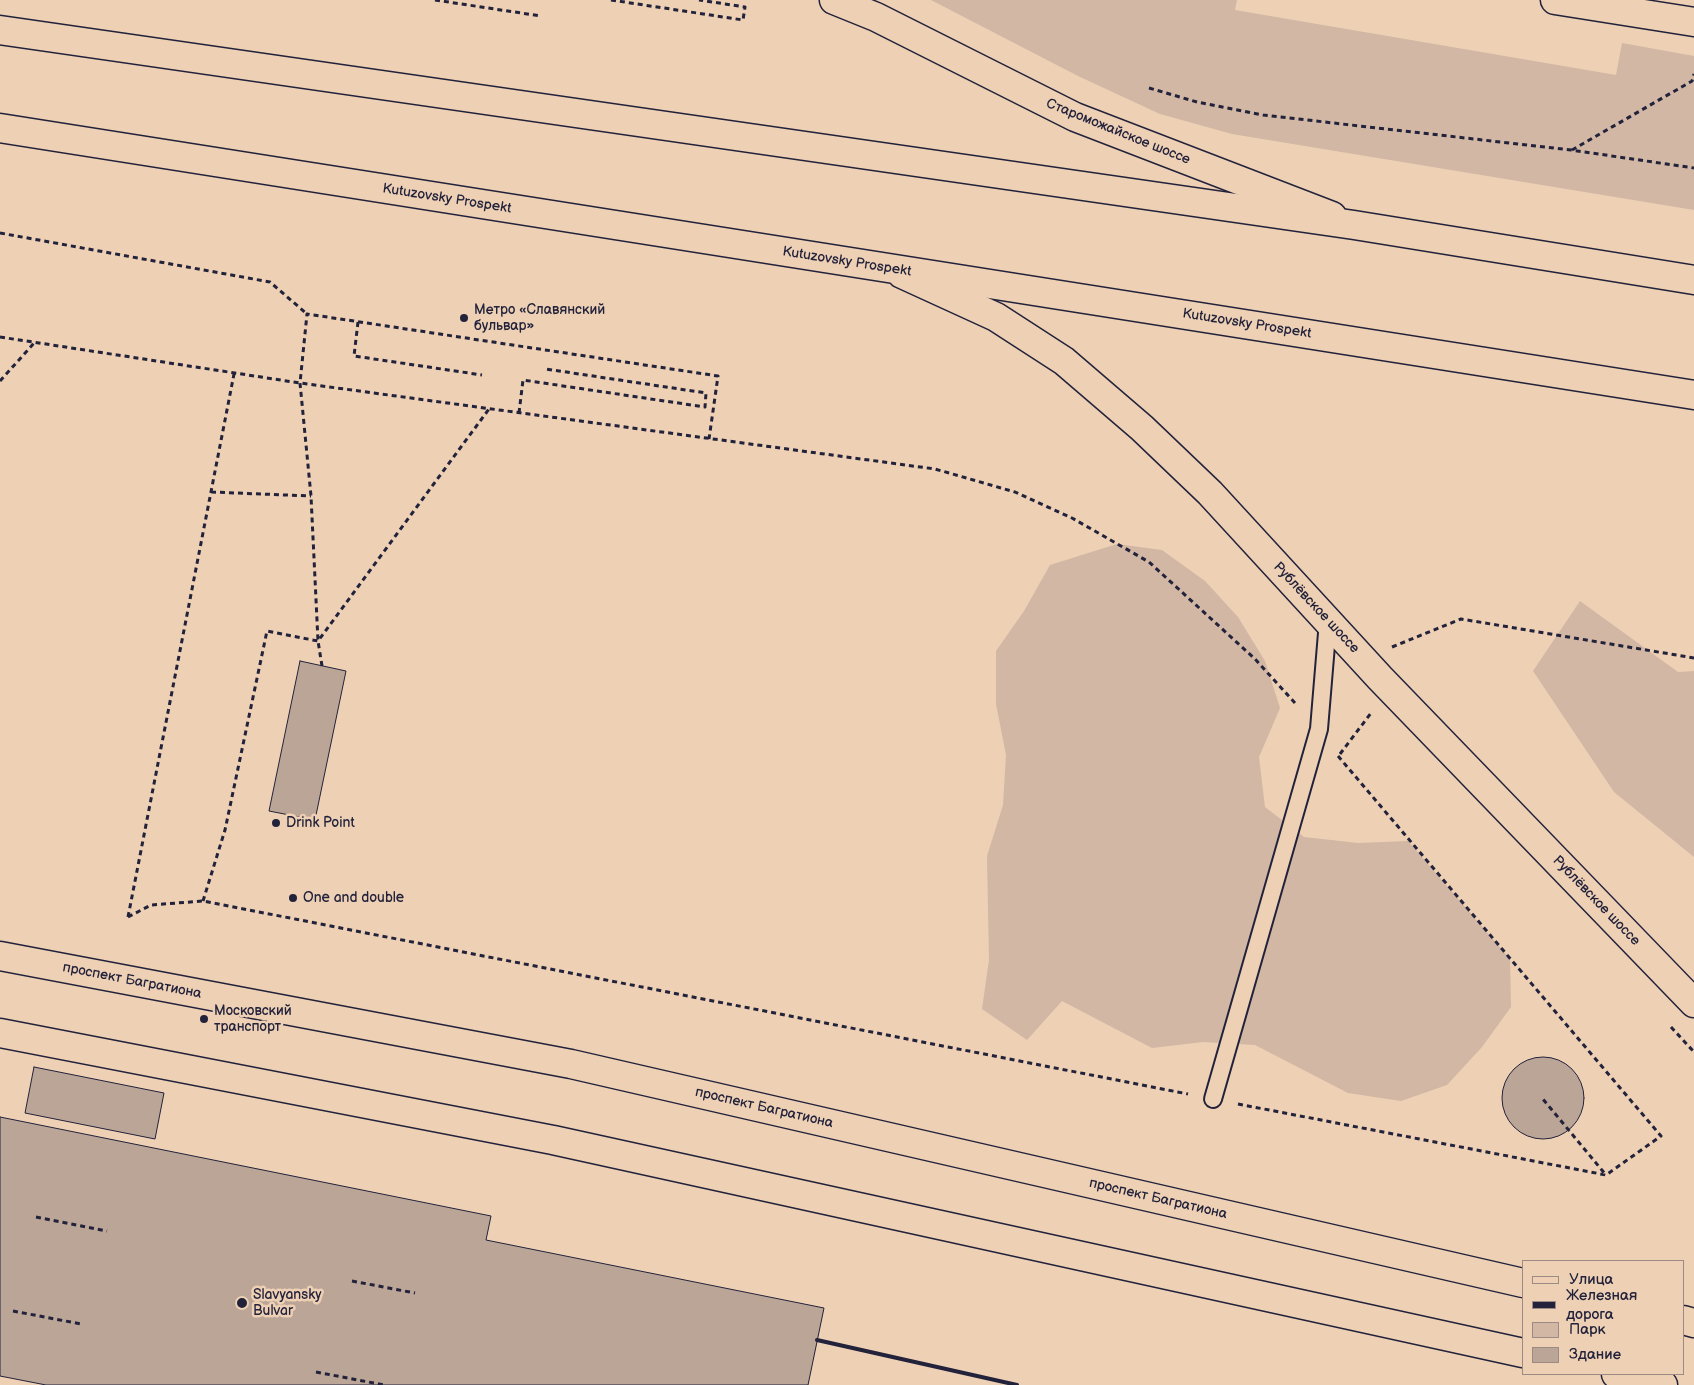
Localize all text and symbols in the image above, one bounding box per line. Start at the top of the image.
street label: Староможайское шоссе [1044,95,1192,169]
street label: Kutuzovsky Prospekt [381,181,513,217]
street label: Kutuzovsky Prospekt [781,244,913,280]
place label: Метро «Славянский бульвар» [474,302,605,334]
street label: Kutuzovsky Prospekt [1181,306,1313,342]
marker: Метро «Славянский бульвар» [458,312,470,324]
street label: Рублёвское шоссе [1269,559,1363,657]
place label: Drink Point [286,815,355,831]
marker: Drink Point [270,817,282,829]
street label: Рублёвское шоссе [1549,853,1643,949]
place label: One and double [303,890,404,906]
marker: One and double [287,892,299,904]
street label: проспект Багратиона [61,959,203,1003]
place label: Московский транспорт [214,1003,292,1036]
marker: Московский транспорт [198,1013,210,1025]
street label: проспект Багратиона [693,1084,835,1132]
street label: проспект Багратиона [1087,1175,1229,1223]
legend [1522,1260,1684,1375]
text: Улица [1569,1270,1613,1289]
text: Железная дорога [1566,1286,1637,1324]
place label: Slavyansky Bulvar [253,1287,322,1320]
marker: Slavyansky Bulvar [235,1296,249,1310]
text: Парк [1569,1320,1606,1339]
text: Здание [1569,1345,1621,1364]

